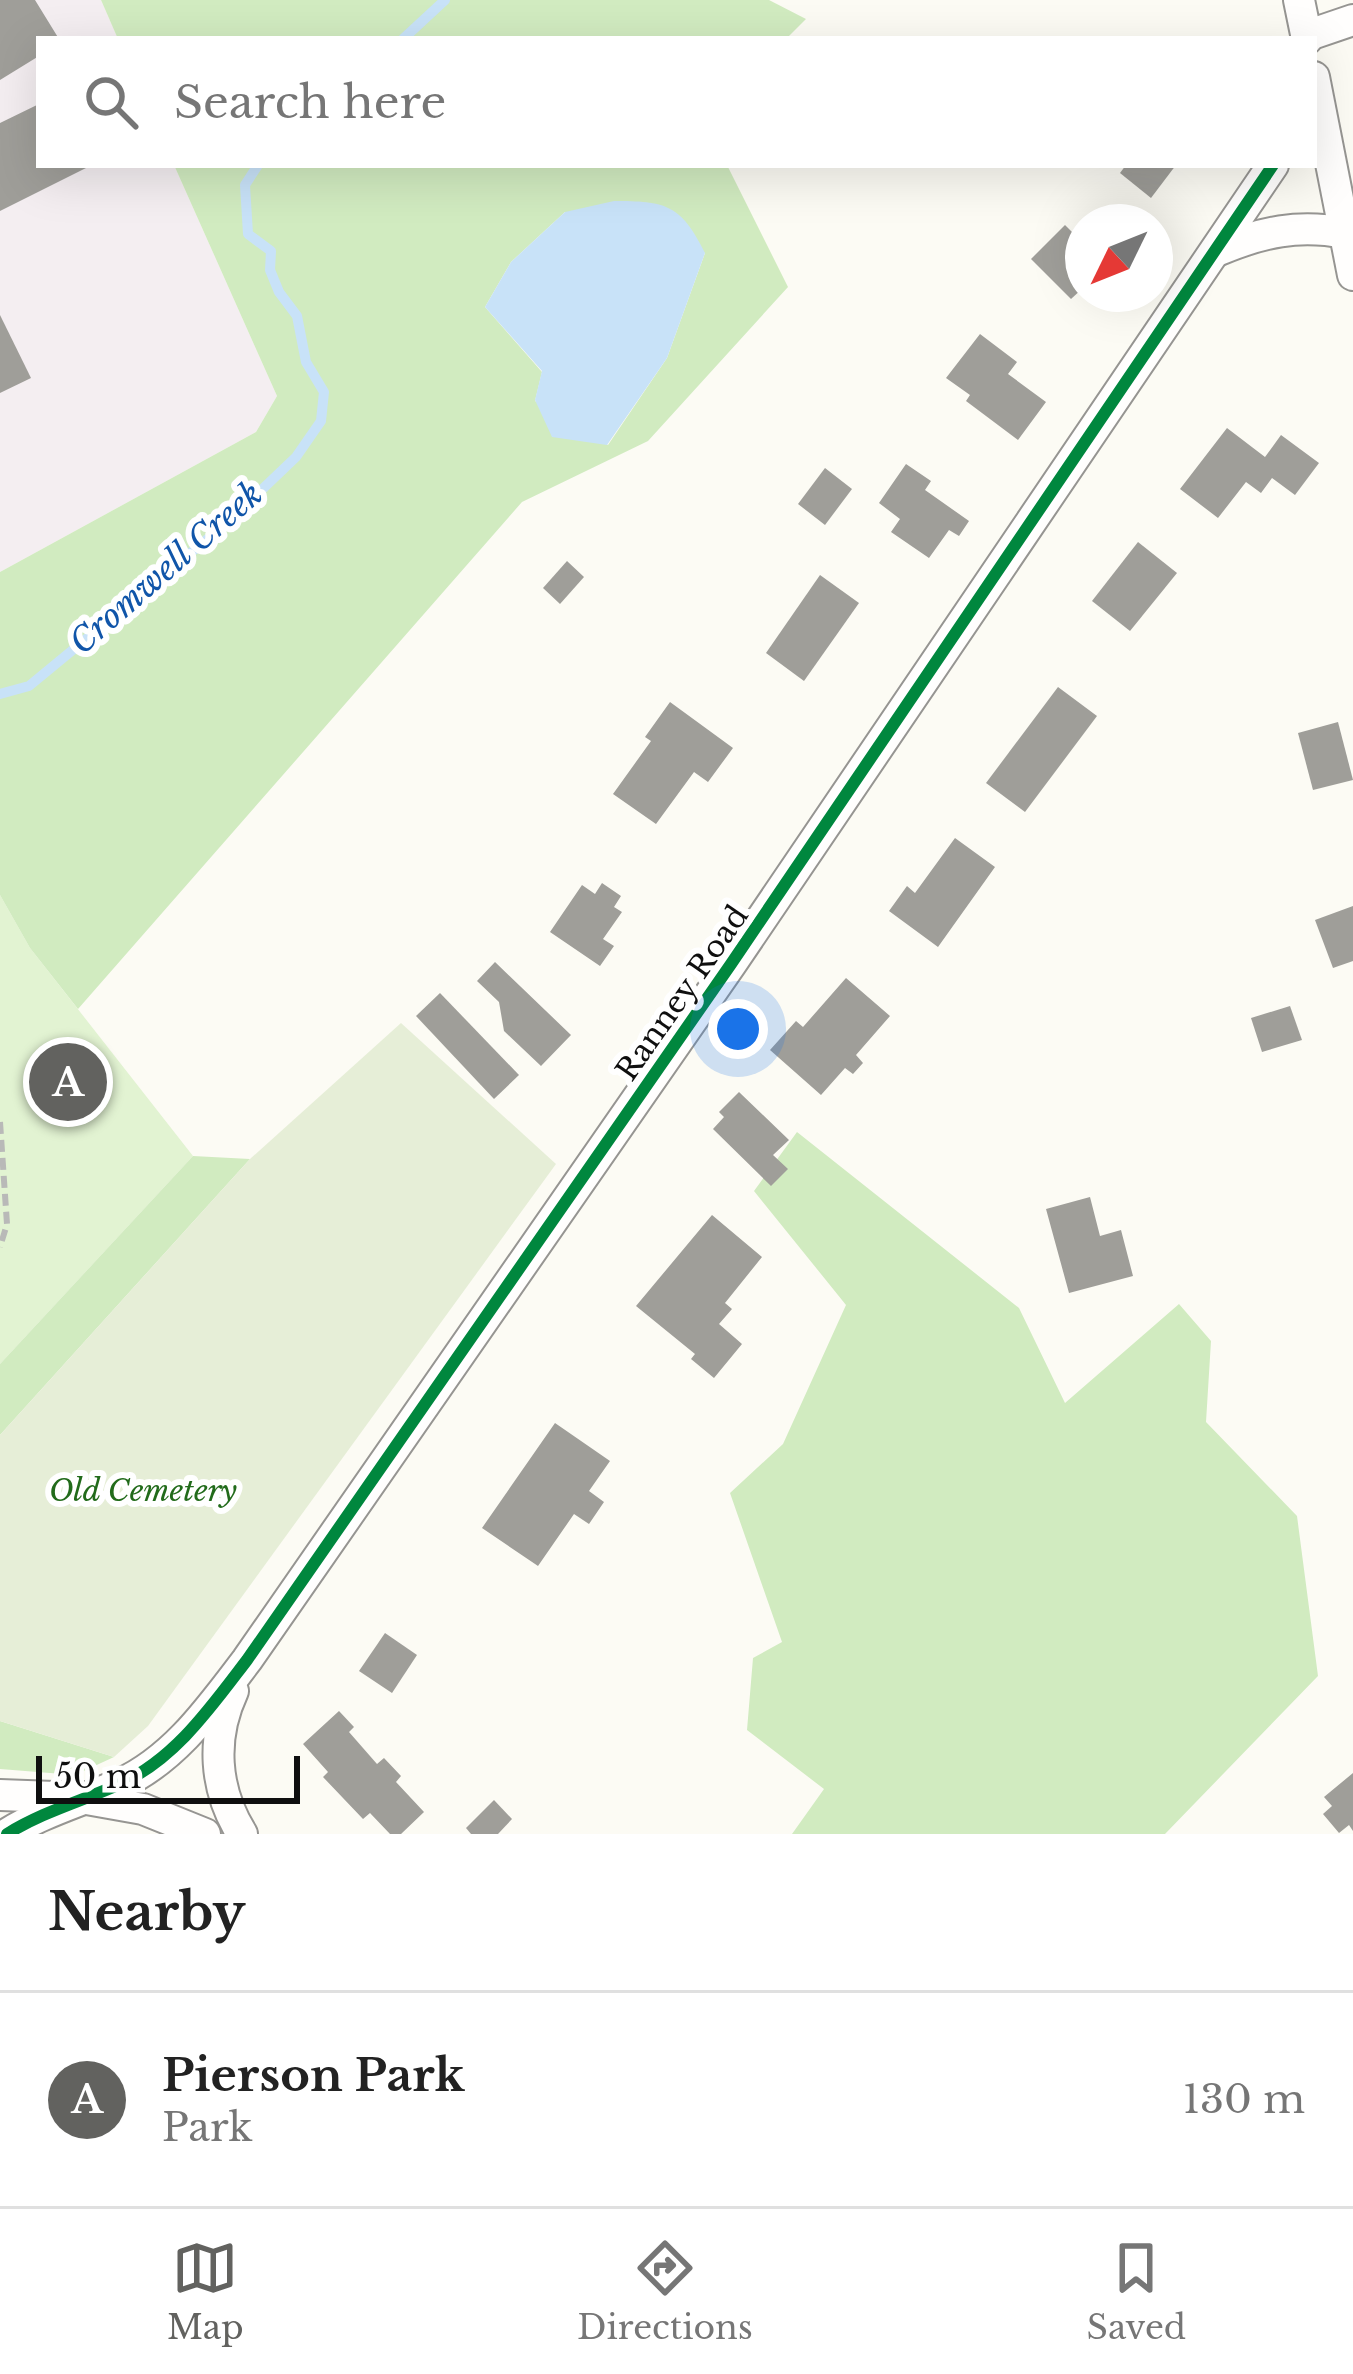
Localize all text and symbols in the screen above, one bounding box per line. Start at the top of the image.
search box [36,36,1317,168]
icon: search [78,69,144,135]
text: Search here [174,74,446,130]
north arrow [1065,204,1173,312]
water label: Cromwell Creek [61,473,271,663]
street label: Ranney Road [608,898,756,1088]
your location [708,999,768,1059]
pin: A [29,1037,107,1127]
park label: Old Cemetery [49,1472,238,1509]
scale bar [36,1750,300,1803]
text: 50 m [54,1756,141,1797]
text: Nearby [48,1881,245,1944]
text: Pierson Park [162,2047,465,2103]
text: A [71,2075,103,2124]
text: 130 m [1183,2075,1305,2124]
text: Park [162,2103,253,2152]
tab: Map [167,2235,244,2348]
tab: Directions [577,2235,753,2348]
tab: Saved [1087,2235,1186,2348]

